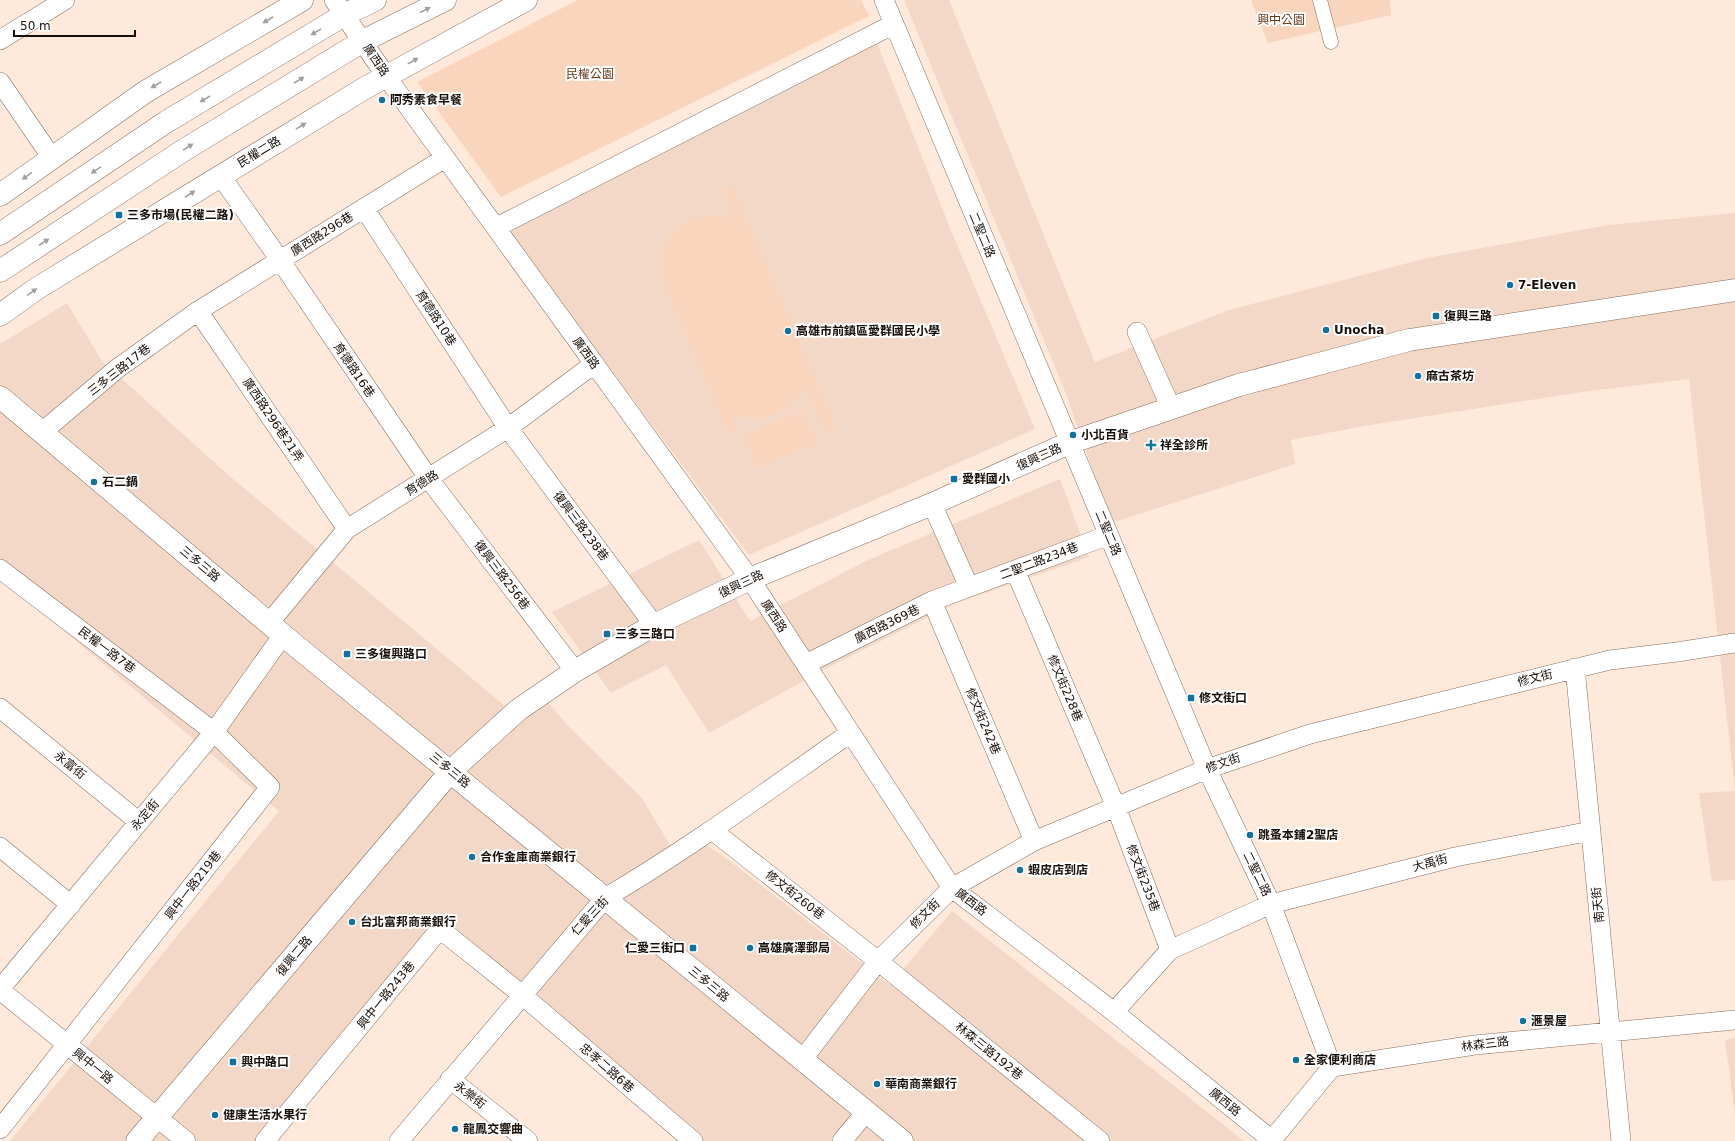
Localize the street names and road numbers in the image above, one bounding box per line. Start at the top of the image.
street label: 廣西路 [360,41,392,79]
street label: 民權二路 [235,134,283,170]
street label: 廣西路296巷 [288,209,356,259]
street label: 二聖二路 [966,210,998,260]
street label: 育德路10巷 [413,288,459,348]
street label: 廣西路 [570,334,602,372]
street label: 育德路16巷 [331,340,377,400]
street label: 三多三路17巷 [85,341,153,399]
street label: 廣西路296巷21弄 [240,375,306,465]
street label: 復興三路 [1014,441,1064,473]
street label: 育德路 [403,468,441,498]
street label: 復興三路238巷 [550,489,612,563]
street label: 二聖二路 [1092,508,1124,558]
street label: 復興三路256巷 [471,538,533,612]
street label: 二聖二路234巷 [998,540,1080,582]
street label: 三多三路 [177,543,223,585]
street label: 復興三路 [716,568,766,600]
street label: 廣西路 [758,597,790,635]
street label: 廣西路369巷 [852,602,922,646]
street label: 民權一路7巷 [76,624,138,676]
street label: 修文街228巷 [1045,653,1085,723]
street label: 修文街 [1516,667,1554,689]
street label: 修文街242巷 [963,686,1003,756]
street label: 永富街 [52,748,88,782]
street label: 三多三路 [427,749,473,791]
street label: 修文街 [1204,751,1242,775]
street label: 永定街 [128,797,162,833]
street label: 修文街235巷 [1124,842,1162,914]
street label: 興中一路219巷 [162,848,224,922]
street label: 二聖二路 [1240,849,1274,899]
street label: 大禹街 [1411,852,1449,874]
street label: 修文街260巷 [763,868,827,922]
street label: 廣西路 [952,886,990,918]
street label: 南天街 [1589,886,1607,924]
street label: 仁愛三街 [569,894,611,938]
street label: 修文街 [907,896,943,932]
street label: 復興二路 [273,933,315,979]
street label: 興中一路243巷 [354,958,418,1032]
street label: 三多三路 [686,963,732,1005]
street label: 林森三路192巷 [952,1019,1026,1083]
street label: 林森三路 [1460,1034,1510,1054]
street label: 忠孝二路6巷 [577,1041,637,1095]
street label: 興中一路 [70,1045,116,1087]
street label: 永樂街 [452,1078,488,1112]
street label: 廣西路 [1207,1085,1243,1119]

